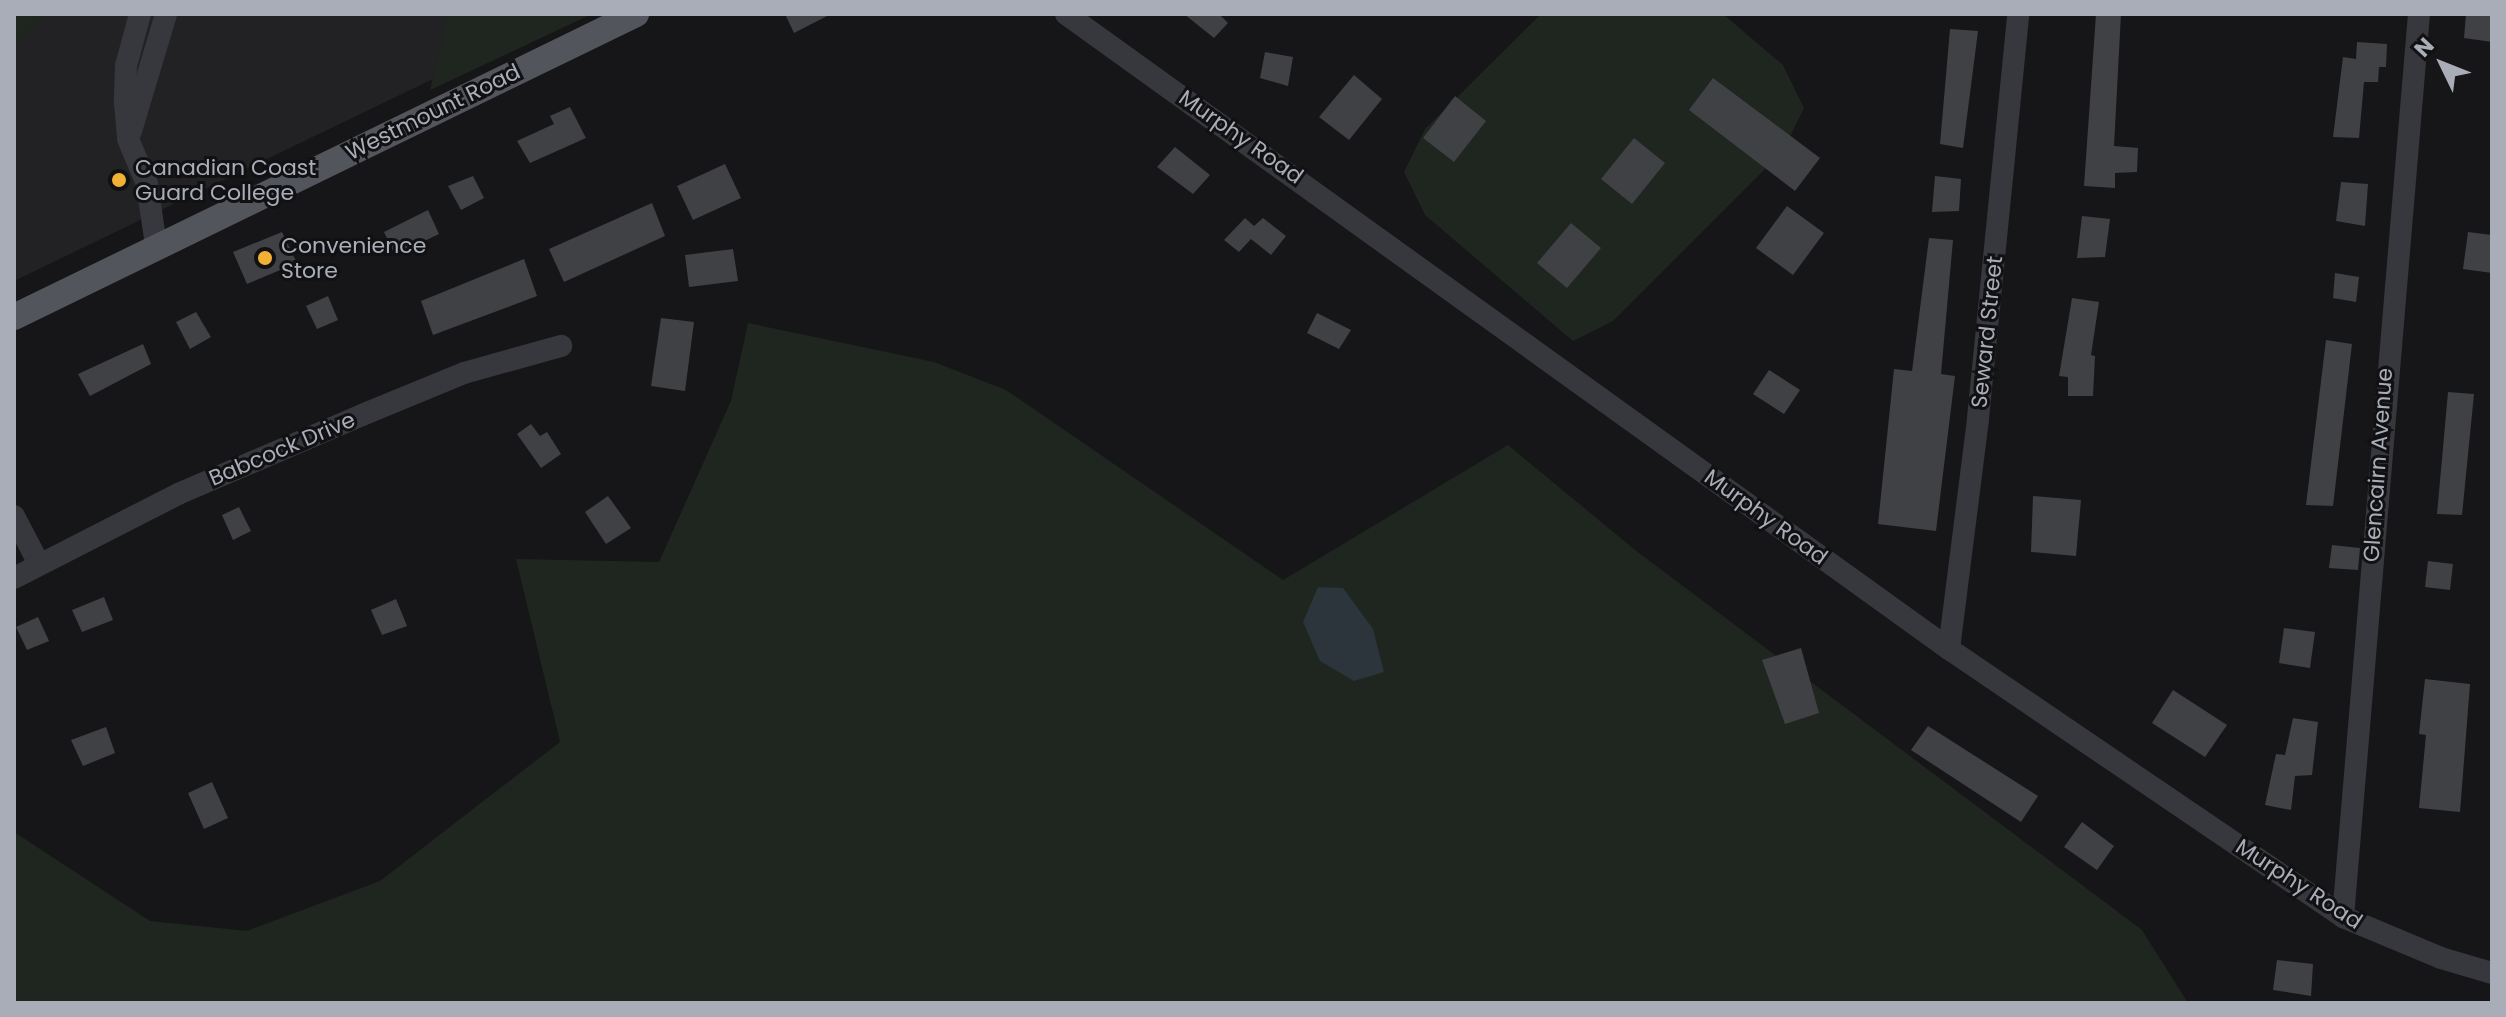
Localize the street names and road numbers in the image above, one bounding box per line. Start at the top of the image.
street label: Westmount Road [342,58,524,166]
street label: Murphy Road [1174,84,1308,190]
street label: Seward Street [1966,255,2008,409]
street label: Glencairn Avenue [2358,367,2398,563]
street label: Babcock Drive [205,406,359,492]
street label: Murphy Road [1699,464,1833,570]
street label: Murphy Road [2231,833,2367,935]

